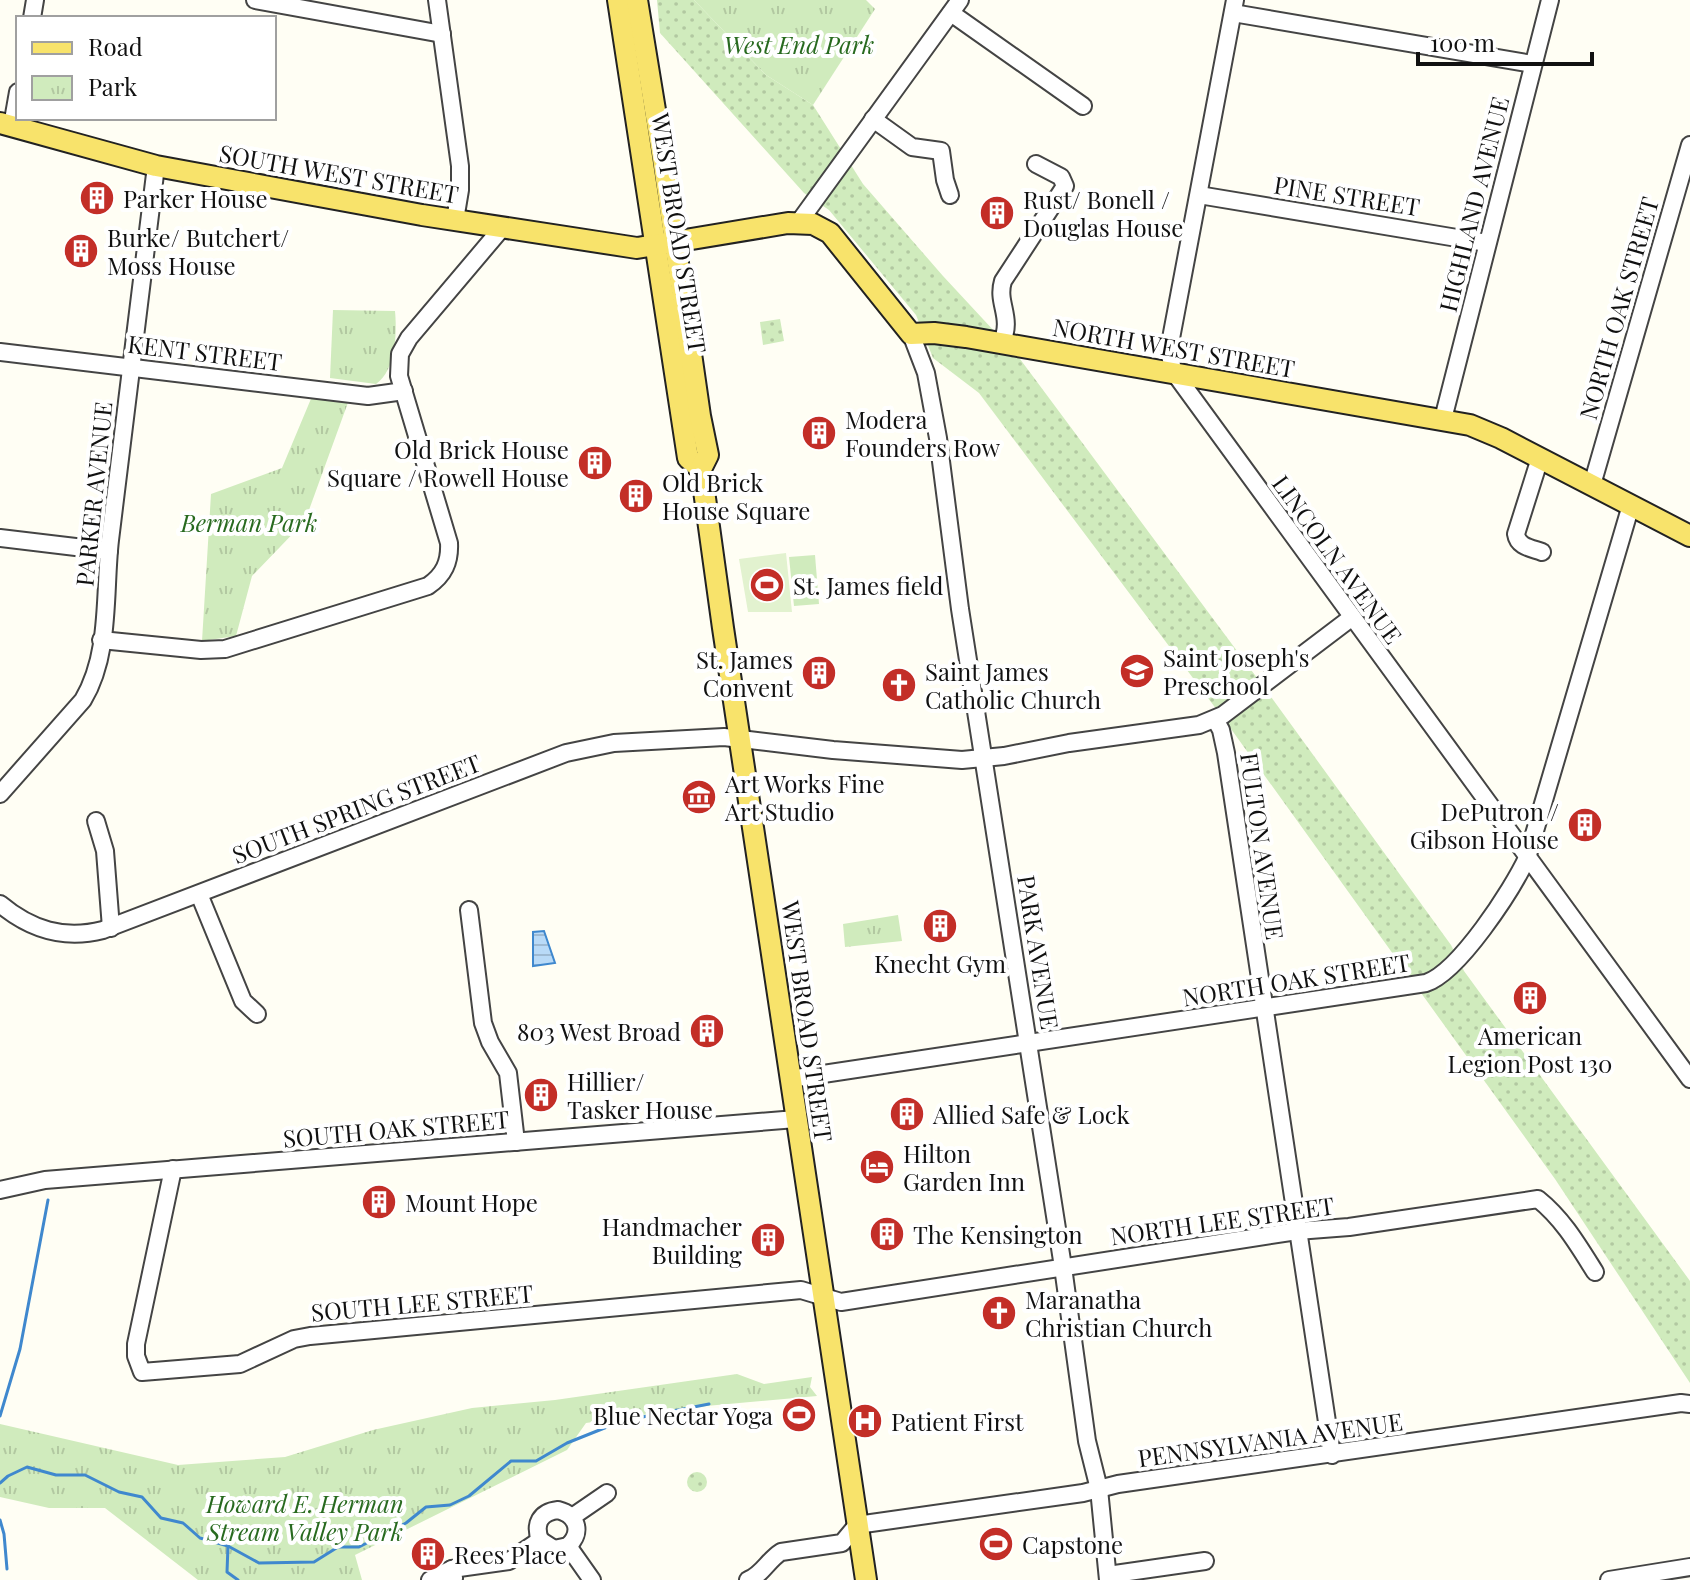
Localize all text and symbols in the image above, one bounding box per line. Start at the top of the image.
legend [16,16,276,120]
scale bar [1418,16,1592,66]
text: 100 m [1430,26,1495,58]
park label: West End Park [724,28,874,60]
text: Road [88,30,143,62]
text: Park [88,70,138,102]
street label: HIGHLAND AVENUE [1431,93,1515,315]
street label: WEST BROAD STREET [645,110,715,356]
street label: SOUTH WEST STREET [217,136,461,210]
street label: PINE STREET [1272,168,1422,222]
building icon: Parker House [78,179,116,217]
place label: Parker House [123,182,268,214]
place label: Rust/ Bonell / Douglas House [1023,183,1183,243]
street label: NORTH OAK STREET [1571,193,1665,423]
building icon: Rust/ Bonell / Douglas House [978,194,1016,232]
place label: Burke/ Butchert/ Moss House [107,221,289,281]
building icon: Burke/ Butchert/ Moss House [62,232,100,270]
street label: NORTH WEST STREET [1050,310,1298,384]
street label: KENT STREET [126,327,284,377]
street label: PARKER AVENUE [67,400,119,588]
place label: Modera Founders Row [845,403,1001,463]
building icon: Modera Founders Row [800,414,838,452]
place label: Old Brick House Square / Rowell House [327,433,569,493]
building icon: Old Brick House Square / Rowell House [576,444,614,482]
place label: Old Brick House Square [662,466,810,526]
street label: LINCOLN AVENUE [1266,468,1410,650]
building icon: Old Brick House Square [617,477,655,515]
park label: Berman Park [180,506,317,538]
sports icon: St. James field [748,566,786,604]
place label: St. James field [793,569,944,601]
place label: Saint Joseph's Preschool [1163,641,1310,701]
place label: St. James Convent [696,643,794,703]
school or university icon: Saint Joseph's Preschool [1118,652,1156,690]
building icon: St. James Convent [800,654,838,692]
place label: Saint James Catholic Church [925,655,1101,715]
church icon: Saint James Catholic Church [880,666,918,704]
street label: SOUTH SPRING STREET [227,746,485,870]
street label: FULTON AVENUE [1234,750,1292,942]
place label: Art Works Fine Art Studio [724,767,885,827]
museum icon: Art Works Fine Art Studio [680,778,718,816]
place label: DePutron / Gibson House [1410,795,1559,855]
building icon: DePutron / Gibson House [1566,806,1604,844]
street label: PARK AVENUE [1011,873,1067,1031]
street label: WEST BROAD STREET [775,898,841,1144]
building icon: Knecht Gym [921,907,959,945]
street label: NORTH OAK STREET [1180,945,1412,1013]
place label: Knecht Gym [874,947,1006,979]
building icon: American Legion Post 130 [1511,979,1549,1017]
building icon: 803 West Broad [688,1012,726,1050]
place label: 803 West Broad [517,1015,681,1047]
place label: American Legion Post 130 [1448,1019,1612,1079]
place label: Hillier/ Tasker House [567,1065,713,1125]
building icon: Hillier/ Tasker House [522,1076,560,1114]
building icon: Allied Safe & Lock [888,1095,926,1133]
place label: Allied Safe & Lock [932,1098,1131,1130]
street label: SOUTH OAK STREET [281,1102,511,1154]
place label: Hilton Garden Inn [903,1137,1025,1197]
hotel icon: Hilton Garden Inn [858,1148,896,1186]
building icon: Mount Hope [360,1183,398,1221]
place label: Mount Hope [405,1186,538,1218]
street label: NORTH LEE STREET [1108,1188,1336,1252]
place label: Handmacher Building [602,1210,742,1270]
building icon: The Kensington [868,1215,906,1253]
place label: The Kensington [913,1218,1083,1250]
building icon: Handmacher Building [749,1221,787,1259]
street label: SOUTH LEE STREET [310,1276,535,1328]
place label: Maranatha Christian Church [1025,1283,1212,1343]
church icon: Maranatha Christian Church [980,1294,1018,1332]
sports icon: Blue Nectar Yoga [780,1396,818,1434]
place label: Blue Nectar Yoga [593,1399,773,1431]
hospital icon: Patient First [846,1402,884,1440]
place label: Patient First [891,1405,1024,1437]
street label: PENNSYLVANIA AVENUE [1136,1405,1404,1473]
park label: Howard E. Herman Stream Valley Park [205,1487,404,1547]
sports icon: Capstone [977,1525,1015,1563]
place label: Capstone [1022,1528,1123,1560]
building icon: Rees Place [409,1535,447,1573]
place label: Rees Place [454,1538,567,1570]

